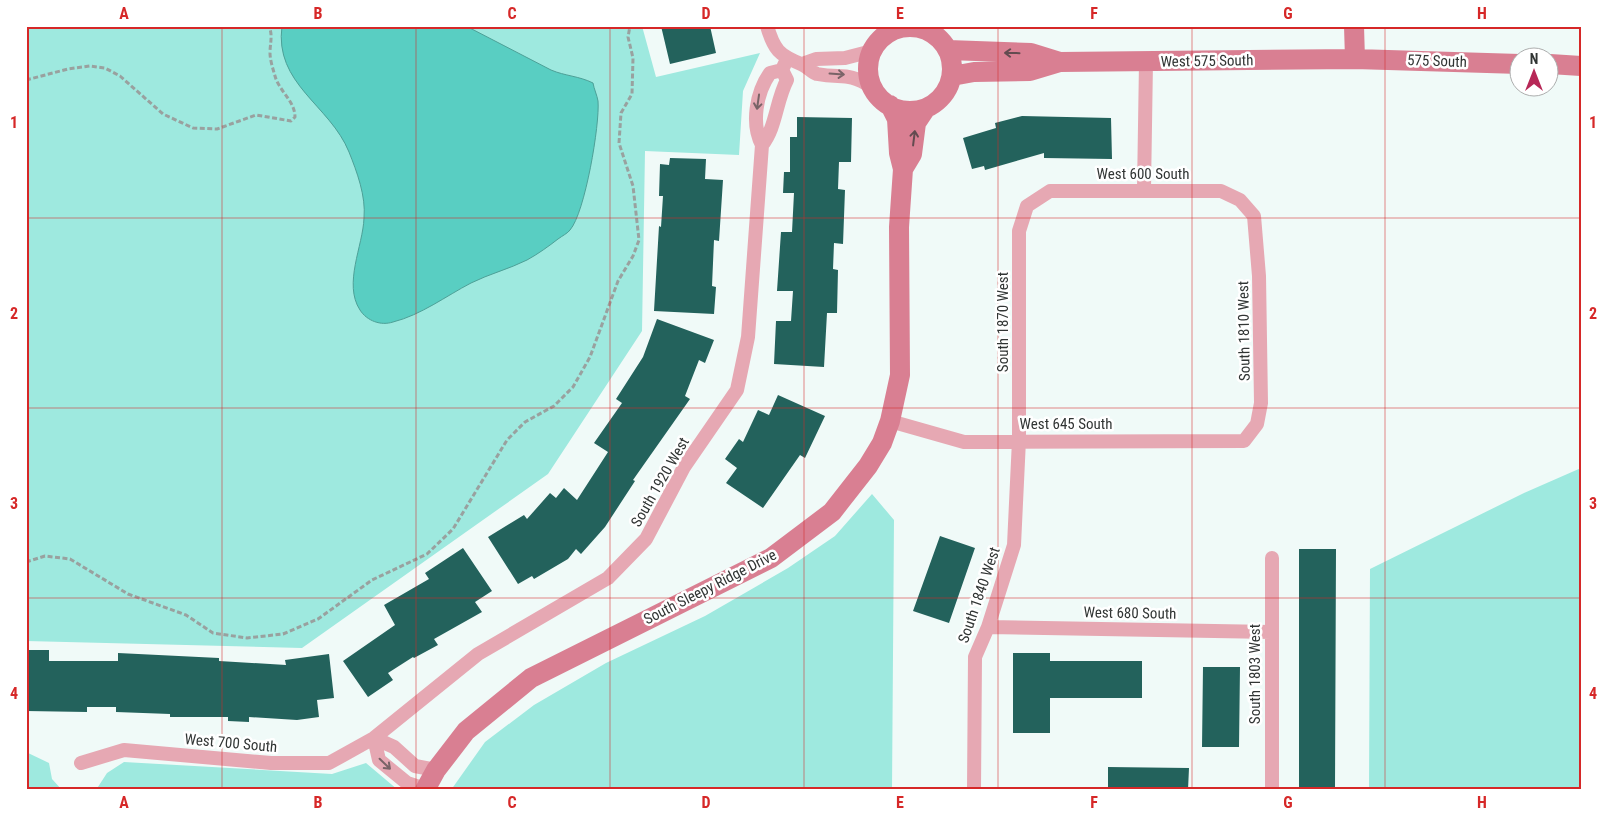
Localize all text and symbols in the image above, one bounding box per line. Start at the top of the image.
text: A [119,4,129,23]
text: B [314,4,323,23]
text: C [507,4,517,23]
text: D [701,4,711,23]
text: E [896,4,904,23]
text: F [1090,4,1098,23]
text: G [1283,4,1293,23]
text: H [1477,4,1487,23]
one-way arrow [1004,48,1020,58]
north arrow [1510,48,1560,98]
street label: West 575 South [1160,51,1254,71]
street label: 575 South [1407,51,1467,71]
text: N [1530,51,1538,67]
one-way arrow [829,70,845,79]
one-way arrow [753,94,763,110]
text: 1 [10,113,18,132]
text: 1 [1589,113,1597,132]
one-way arrow [909,130,919,146]
street label: West 600 South [1097,165,1189,183]
street label: South 1870 West [994,272,1012,372]
street label: South 1810 West [1234,281,1254,381]
text: 2 [10,304,18,323]
text: 2 [1589,304,1597,323]
street label: West 645 South [1020,415,1112,433]
street label: South 1920 West [627,434,693,530]
text: 3 [10,494,18,513]
text: 3 [1589,494,1597,513]
street label: South 1840 West [954,545,1004,645]
street label: South Sleepy Ridge Drive [641,546,779,628]
street label: West 680 South [1083,603,1177,623]
street label: South 1803 West [1246,624,1264,724]
text: 4 [10,684,18,703]
text: 4 [1589,684,1597,703]
street label: West 700 South [184,730,278,756]
one-way arrow [379,758,391,770]
text: A [119,793,129,812]
text: B [314,793,323,812]
text: C [507,793,517,812]
text: D [701,793,711,812]
text: E [896,793,904,812]
text: F [1090,793,1098,812]
text: G [1283,793,1293,812]
text: H [1477,793,1487,812]

